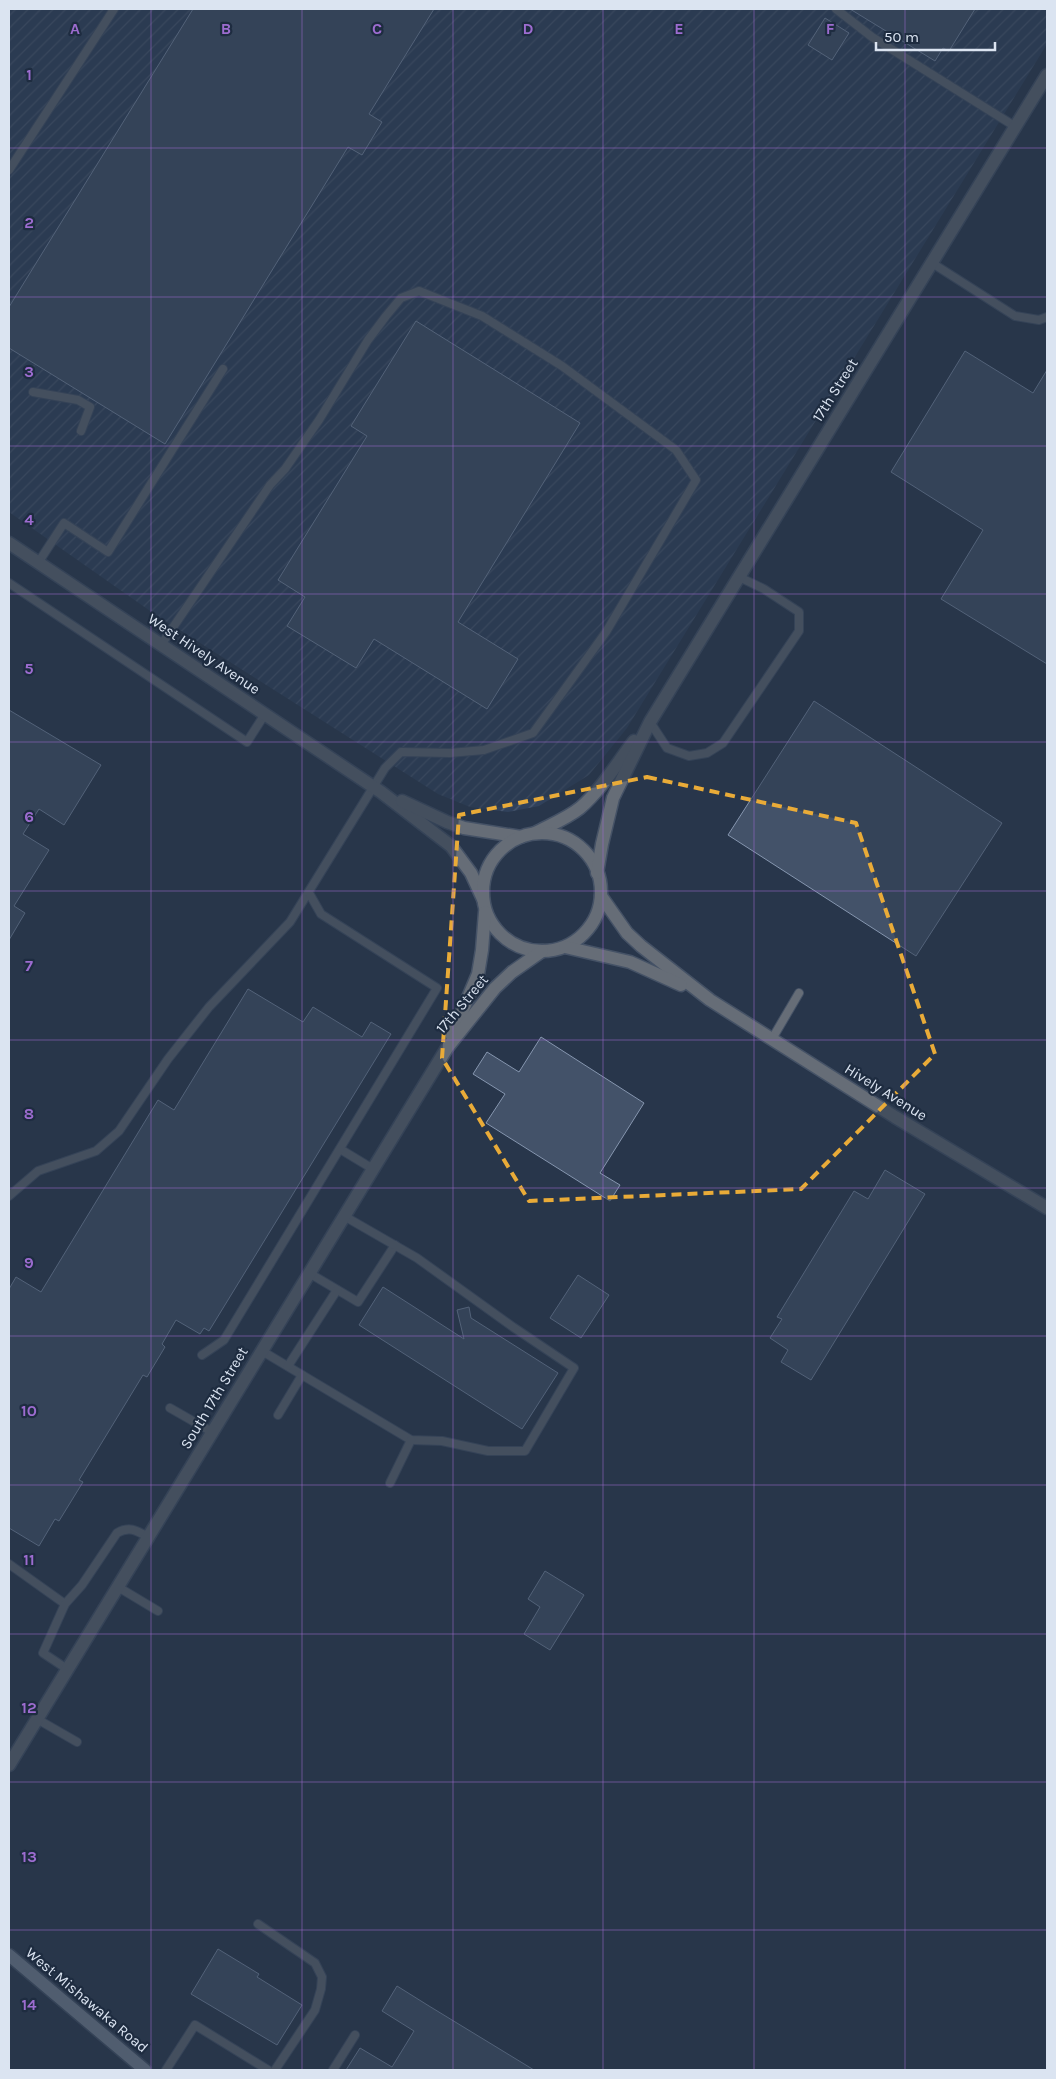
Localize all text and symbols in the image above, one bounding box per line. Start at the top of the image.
text: A [70,19,80,38]
text: B [221,19,231,38]
text: C [372,19,382,38]
text: D [523,19,534,38]
text: E [674,19,684,38]
text: F [826,19,835,38]
scale bar [876,20,995,52]
text: 50 m [884,28,919,46]
text: 1 [26,65,32,84]
text: 2 [24,213,34,232]
street label: 17th Street [808,355,862,425]
text: 3 [24,362,34,381]
text: 4 [24,510,34,529]
street label: West Hively Avenue [144,610,264,698]
text: 5 [24,659,34,678]
text: 6 [24,807,34,826]
text: 7 [25,956,33,975]
street label: 17th Street [432,971,492,1037]
street label: Hively Avenue [841,1059,931,1125]
text: 8 [24,1104,34,1123]
text: 9 [24,1253,34,1272]
street label: South 17th Street [176,1343,252,1452]
text: 10 [21,1401,37,1420]
text: 11 [23,1550,35,1569]
text: 12 [21,1698,37,1717]
text: 13 [21,1847,37,1866]
street label: West Mishawaka Road [22,1944,152,2056]
text: 14 [21,1995,37,2014]

